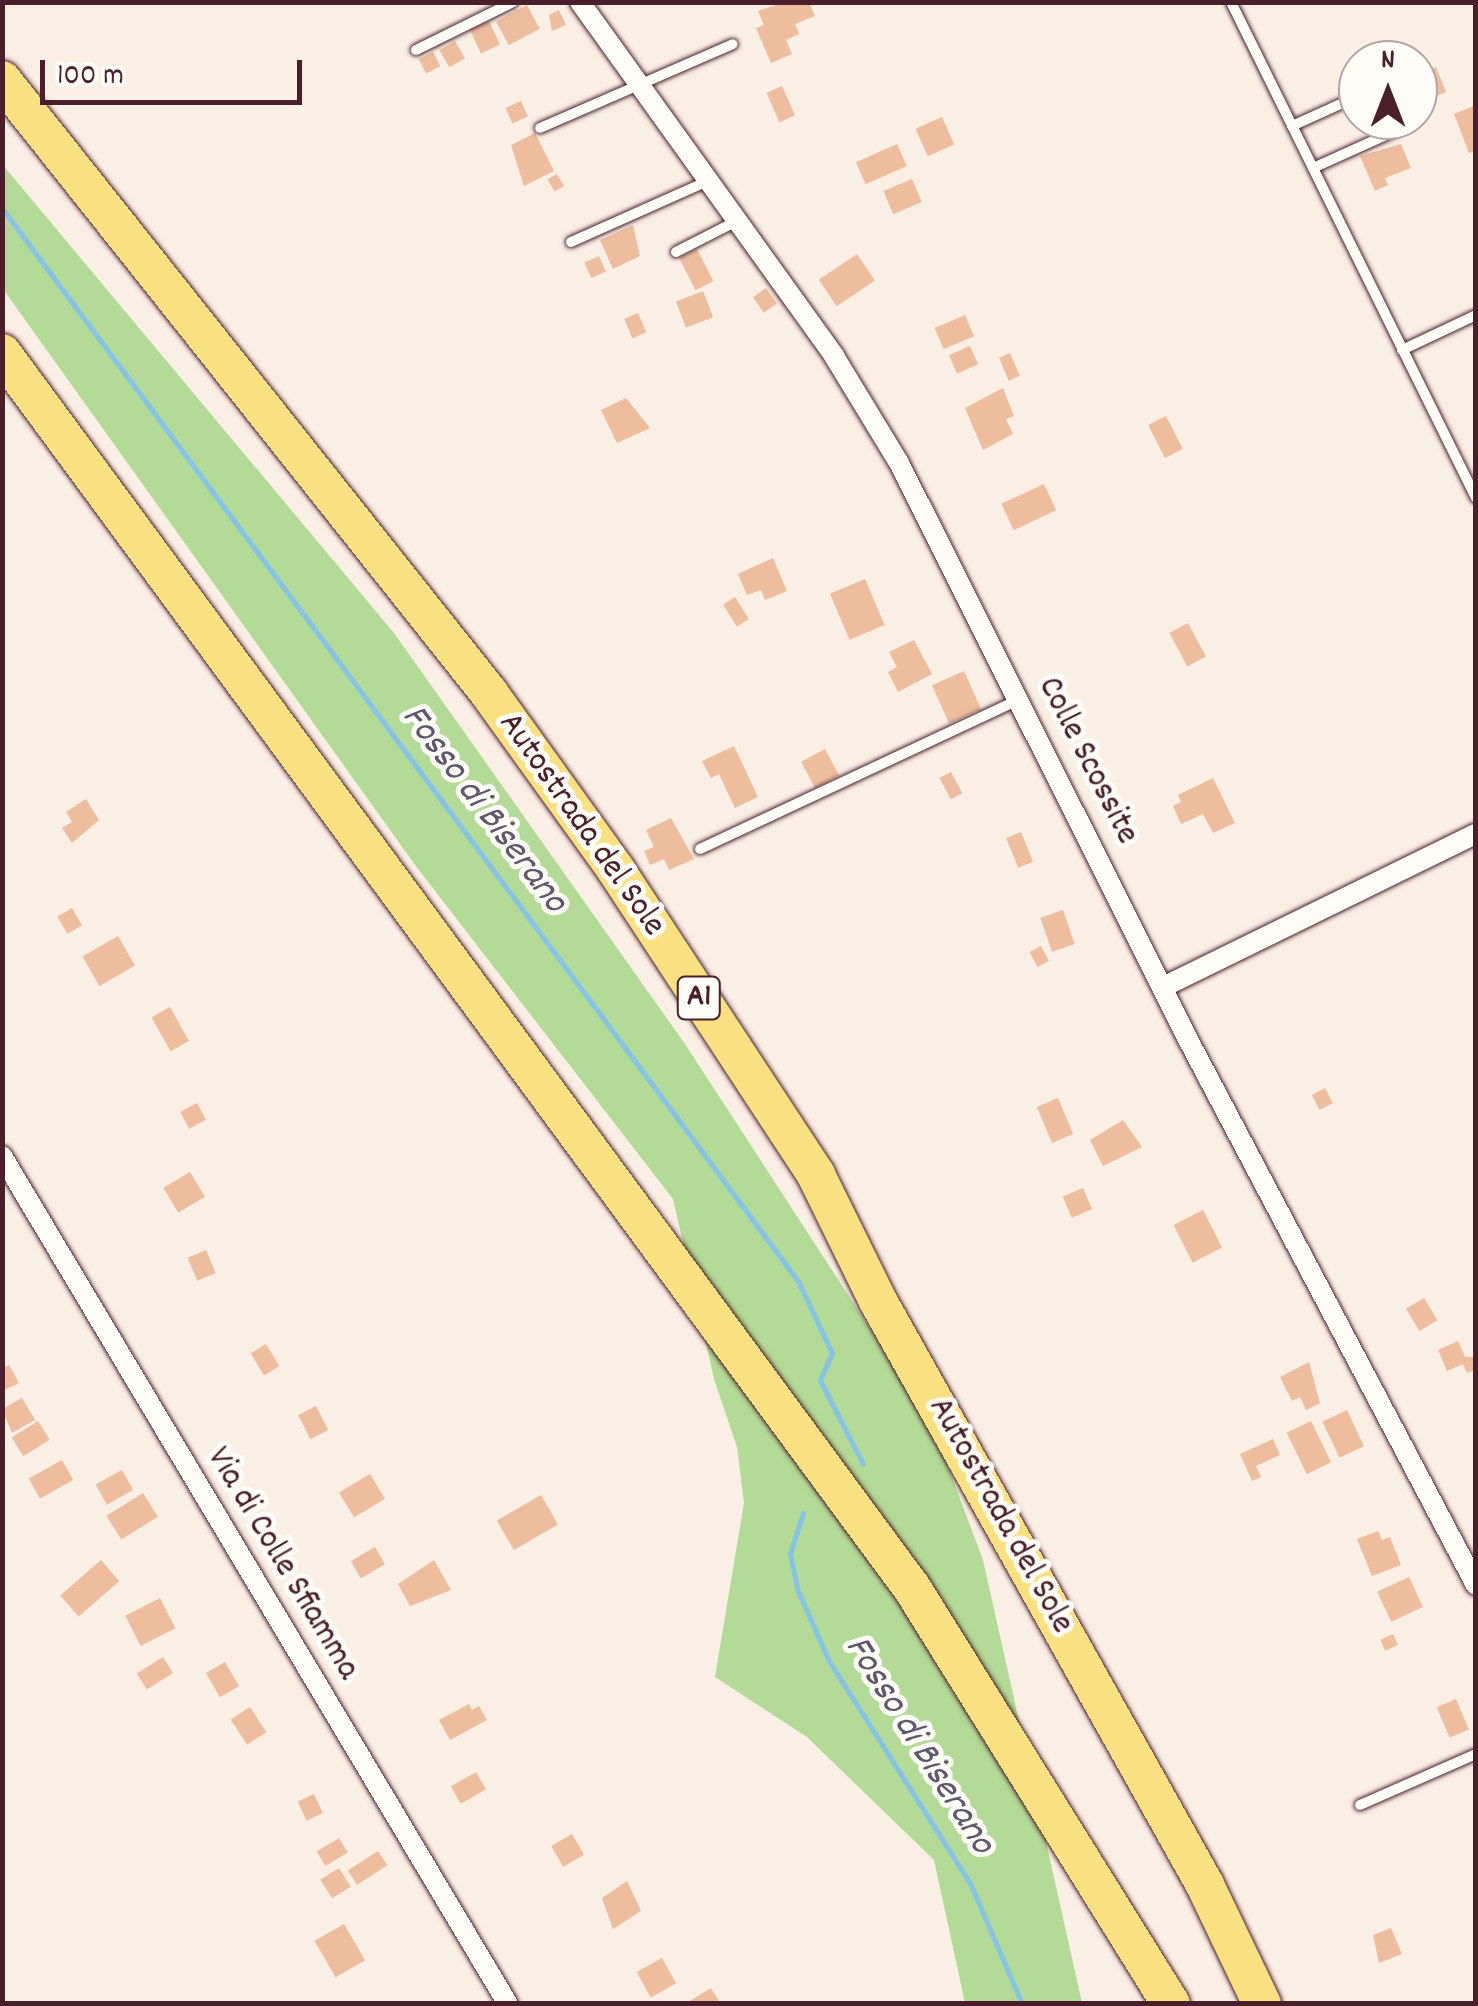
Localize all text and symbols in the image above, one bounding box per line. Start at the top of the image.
scale bar [45,40,308,102]
north arrow [1338,40,1438,140]
text: N [1381,42,1395,82]
text: 100 m [57,56,124,99]
street label: Colle Scossite [1027,670,1147,852]
water label: Fosso di Biserano [390,697,576,923]
street label: Autostrada del Sole [488,705,674,945]
road number: A1 [676,971,722,1025]
street label: Autostrada del Sole [918,1391,1082,1641]
street label: Via di Colle Sfiamma [196,1440,368,1688]
water label: Fosso di Biserano [833,1628,1003,1864]

